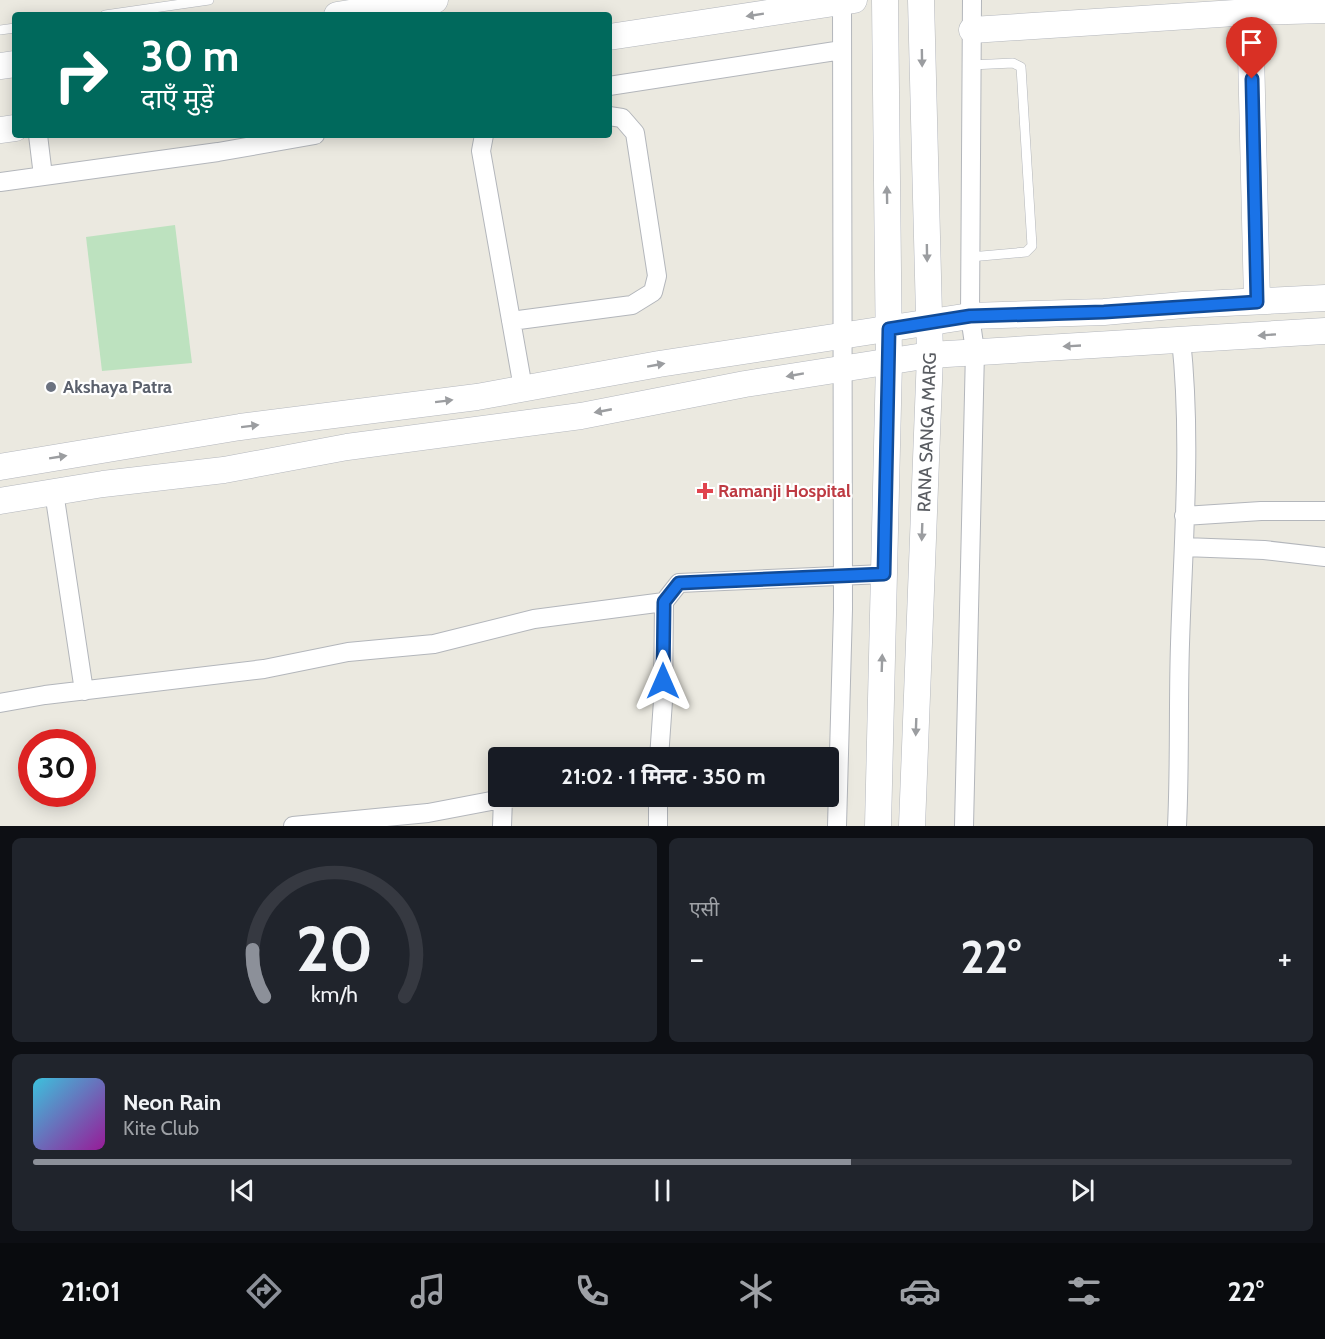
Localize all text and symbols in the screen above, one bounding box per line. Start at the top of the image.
one-way arrow [745,10,764,19]
pin [1226,17,1277,79]
icon: arrive [1235,26,1268,59]
text: 30 m [141,30,239,82]
icon: right [42,36,120,114]
one-way arrow [918,49,927,68]
text: दाएँ मुड़ें [141,82,214,115]
one-way arrow [883,185,892,204]
one-way arrow [923,244,932,263]
one-way arrow [1257,330,1276,339]
one-way arrow [1062,341,1081,351]
street label: RANA SANGA MARG [913,352,941,513]
one-way arrow [647,360,666,369]
one-way arrow [785,371,804,380]
place label: Akshaya Patra [63,376,172,398]
marker: Akshaya Patra [44,380,58,394]
one-way arrow [434,396,453,406]
one-way arrow [594,407,613,416]
one-way arrow [241,421,260,431]
one-way arrow [48,453,67,462]
place label: Ramanji Hospital [718,480,851,502]
marker: Ramanji Hospital [696,482,714,500]
one-way arrow [918,523,927,542]
position arrow [631,649,695,713]
one-way arrow [877,653,886,672]
one-way arrow [911,718,920,737]
speed limit sign: 30 [18,729,96,807]
text: 21:02 · 1 मिनट · 350 m [561,763,766,790]
text: एसी [690,897,719,921]
text: 20 [296,911,373,987]
text: 22° [960,930,1021,984]
text: − [690,938,704,978]
text: + [1277,938,1292,978]
text: km/h [311,981,358,1007]
text: Neon Rain [123,1089,221,1116]
text: Kite Club [123,1116,199,1140]
icon: previous [226,1174,259,1207]
icon: pause [646,1174,679,1207]
icon: next [1066,1174,1099,1207]
icon: directions [243,1270,285,1312]
icon: music [407,1270,449,1312]
icon: phone [571,1270,613,1312]
icon: climate [735,1270,777,1312]
icon: car [899,1270,941,1312]
icon: filters [1063,1270,1105,1312]
text: 21:01 [61,1275,120,1308]
text: 22° [1227,1275,1264,1308]

